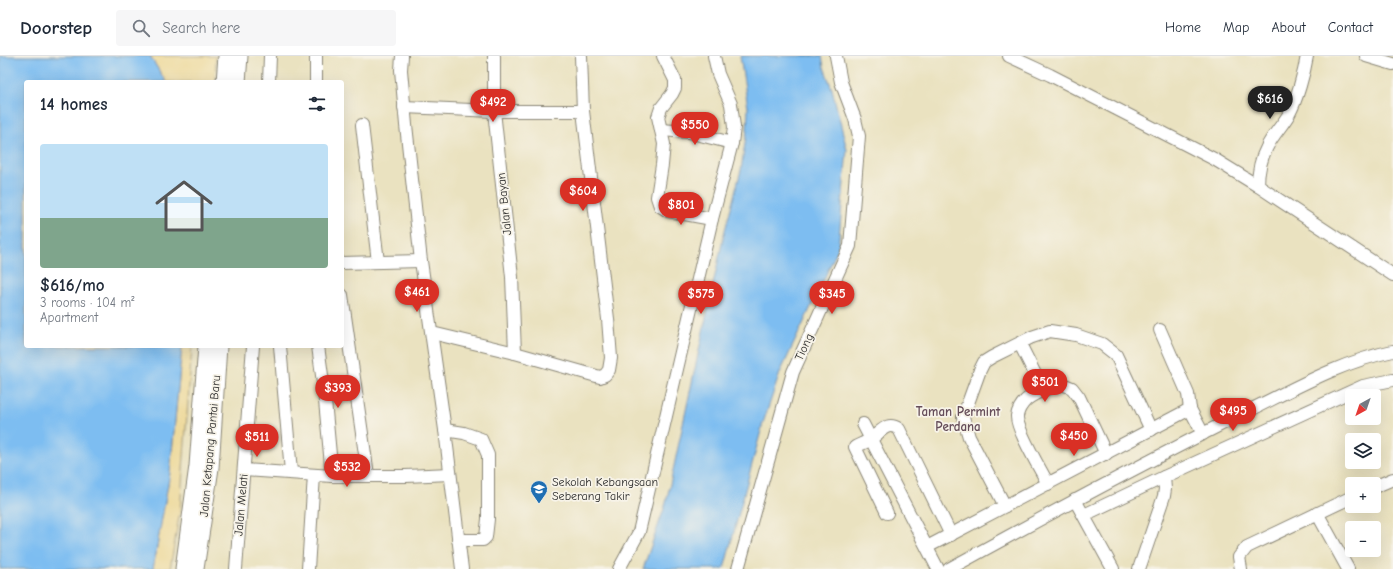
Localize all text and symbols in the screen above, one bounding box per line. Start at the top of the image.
search box [116,10,396,46]
text: Doorstep [20,17,92,39]
icon: search [130,17,152,39]
text: Search here [162,19,240,37]
text: Home [1165,19,1201,36]
text: Map [1223,19,1249,36]
text: About [1271,19,1306,36]
text: Contact [1328,19,1373,36]
pin: $616 [1246,86,1294,120]
pin: $492 [469,89,517,123]
text: $616 [1257,91,1283,106]
icon: filters [306,93,328,115]
text: $492 [479,94,507,109]
text: 14 homes [40,95,107,114]
pin: $550 [671,112,719,146]
text: $550 [680,117,710,132]
icon: home [148,170,220,242]
street label: Jalan Bayan [494,172,514,236]
pin: $604 [559,178,607,212]
text: $604 [569,183,597,198]
pin: $801 [657,192,705,226]
text: $801 [667,197,695,212]
text: $616/mo [40,276,104,295]
pin: $461 [393,279,441,313]
pin: $575 [677,281,725,315]
pin: $345 [808,281,856,315]
text: $461 [404,284,430,299]
text: $575 [687,286,715,301]
text: $345 [818,286,846,301]
text: 3 rooms · 104 m² [40,295,134,310]
text: Apartment [40,310,98,325]
street label: Tiong [792,331,816,363]
pin: $501 [1021,369,1069,403]
text: $501 [1031,374,1059,389]
street label: Jalan Ketapang Pantai Baru [197,375,223,517]
pin: $393 [314,375,362,409]
text: $393 [324,380,352,395]
north arrow [1345,389,1381,425]
map controls [1345,389,1381,557]
pin: $495 [1209,398,1257,432]
text: $495 [1219,403,1247,418]
district label: Taman Permint Perdana [916,404,1001,434]
pin: $450 [1050,423,1098,457]
pin: $511 [233,424,281,458]
text: $450 [1060,428,1088,443]
text: $511 [245,429,269,444]
button: layers [1345,433,1381,469]
pin: $532 [323,454,371,488]
text: $532 [333,459,361,474]
street label: Jalan Melati [231,473,251,537]
place label: Sekolah Kebangsaan Seberang Takir [552,475,658,503]
button: + [1345,477,1381,513]
school or university icon: Sekolah Kebangsaan Seberang Takir [529,479,549,504]
button: − [1345,521,1381,557]

